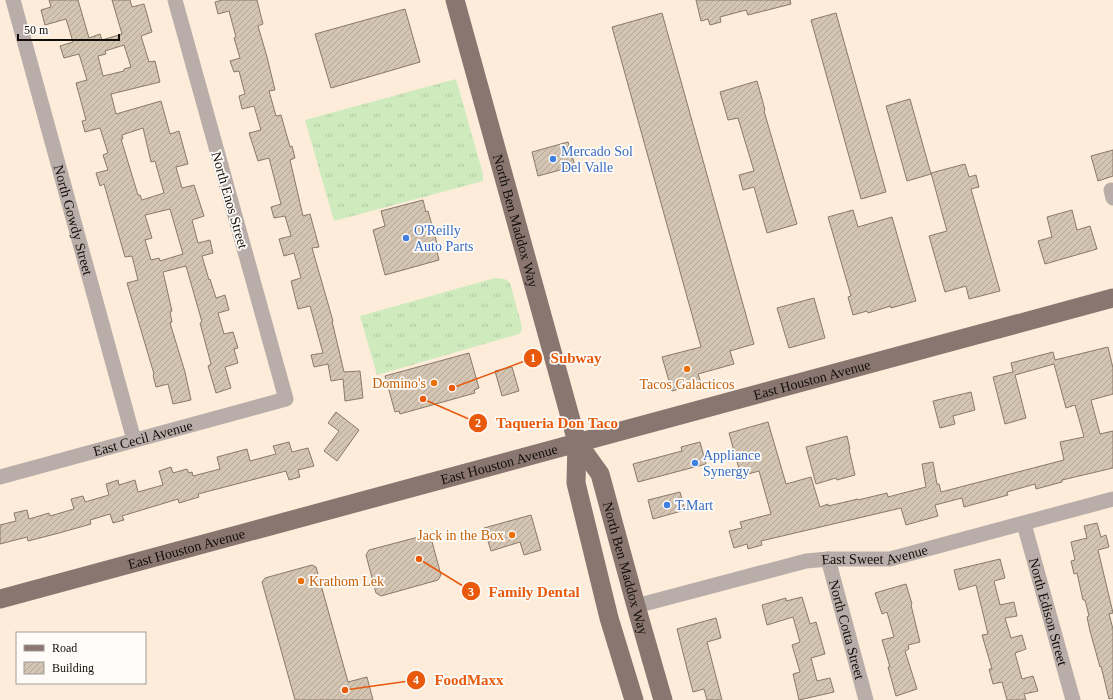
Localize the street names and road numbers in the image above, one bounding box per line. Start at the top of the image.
street label: North Enos Street [208,150,251,251]
street label: North Ben Maddox Way [490,153,541,289]
street label: North Gowdy Street [51,163,95,277]
street label: East Houston Avenue [752,357,872,403]
street label: East Cecil Avenue [92,418,194,459]
street label: East Houston Avenue [439,442,559,487]
street label: North Ben Maddox Way [600,500,651,637]
street label: East Houston Avenue [126,526,246,572]
street label: East Sweet Avenue [821,542,929,568]
street label: North Edison Street [1026,556,1070,668]
street label: North Cotta Street [826,578,867,681]

